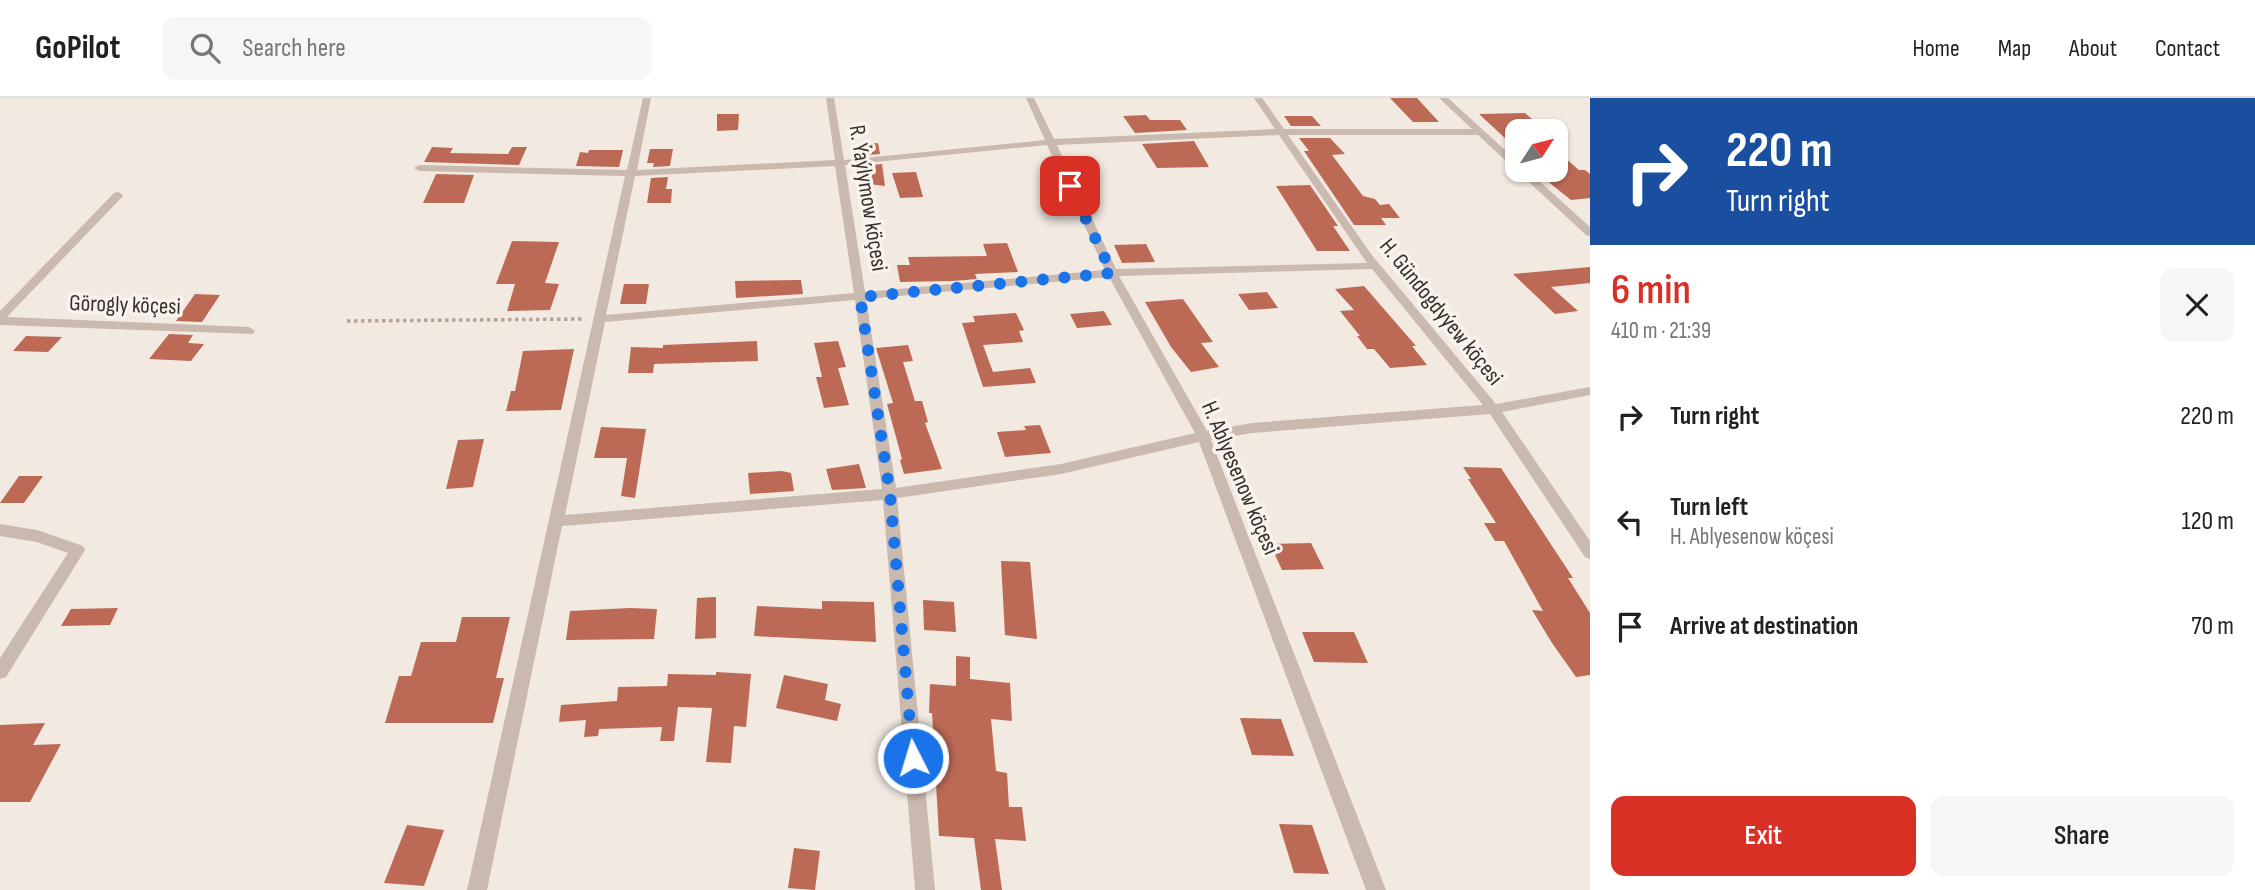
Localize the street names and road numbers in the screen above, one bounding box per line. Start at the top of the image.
street label: R. Ýaýlymow köçesi [843,123,893,273]
street label: H. Gündogdyýew köçesi [1373,233,1509,391]
street label: Görogly köçesi [69,289,181,321]
street label: H. Ablyesenow köçesi [1195,397,1285,559]

